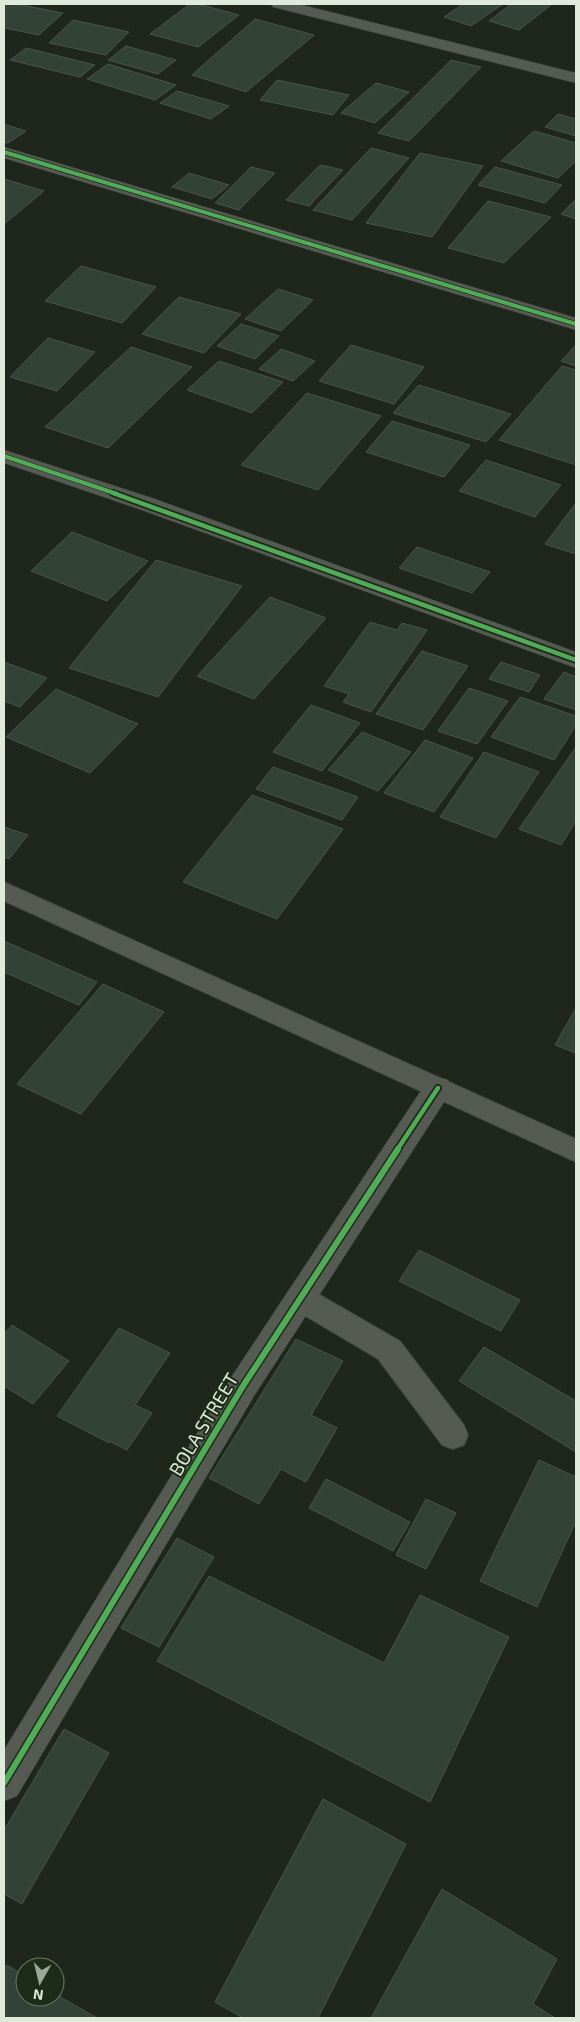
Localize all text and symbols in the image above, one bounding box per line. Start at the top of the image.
street label: BOLA STREET [163,1369,243,1479]
north arrow [15,1957,65,2007]
text: N [32,1986,44,2004]

